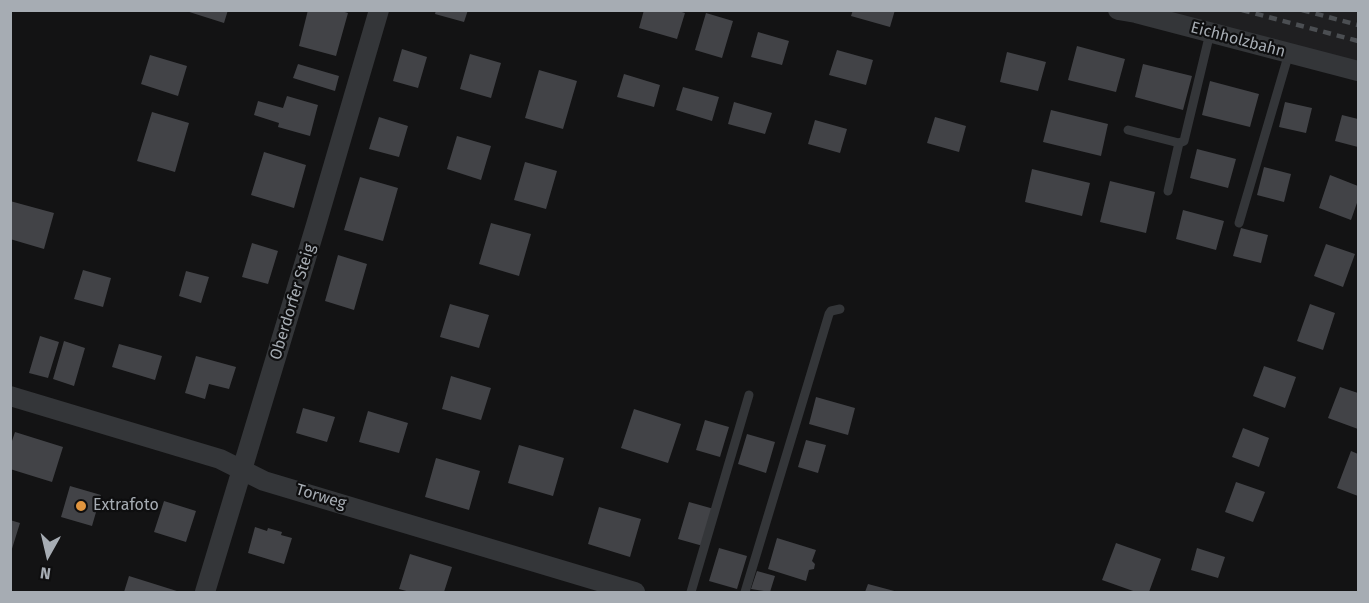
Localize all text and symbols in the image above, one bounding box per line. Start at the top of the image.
street label: Eichholzbahn [1188,18,1288,62]
street label: Oberdorfer Steig [266,242,320,362]
street label: Torweg [294,480,348,514]
place label: Extrafoto [93,496,159,516]
marker: Extrafoto [74,499,88,513]
north arrow [18,525,78,585]
text: N [39,563,52,583]

